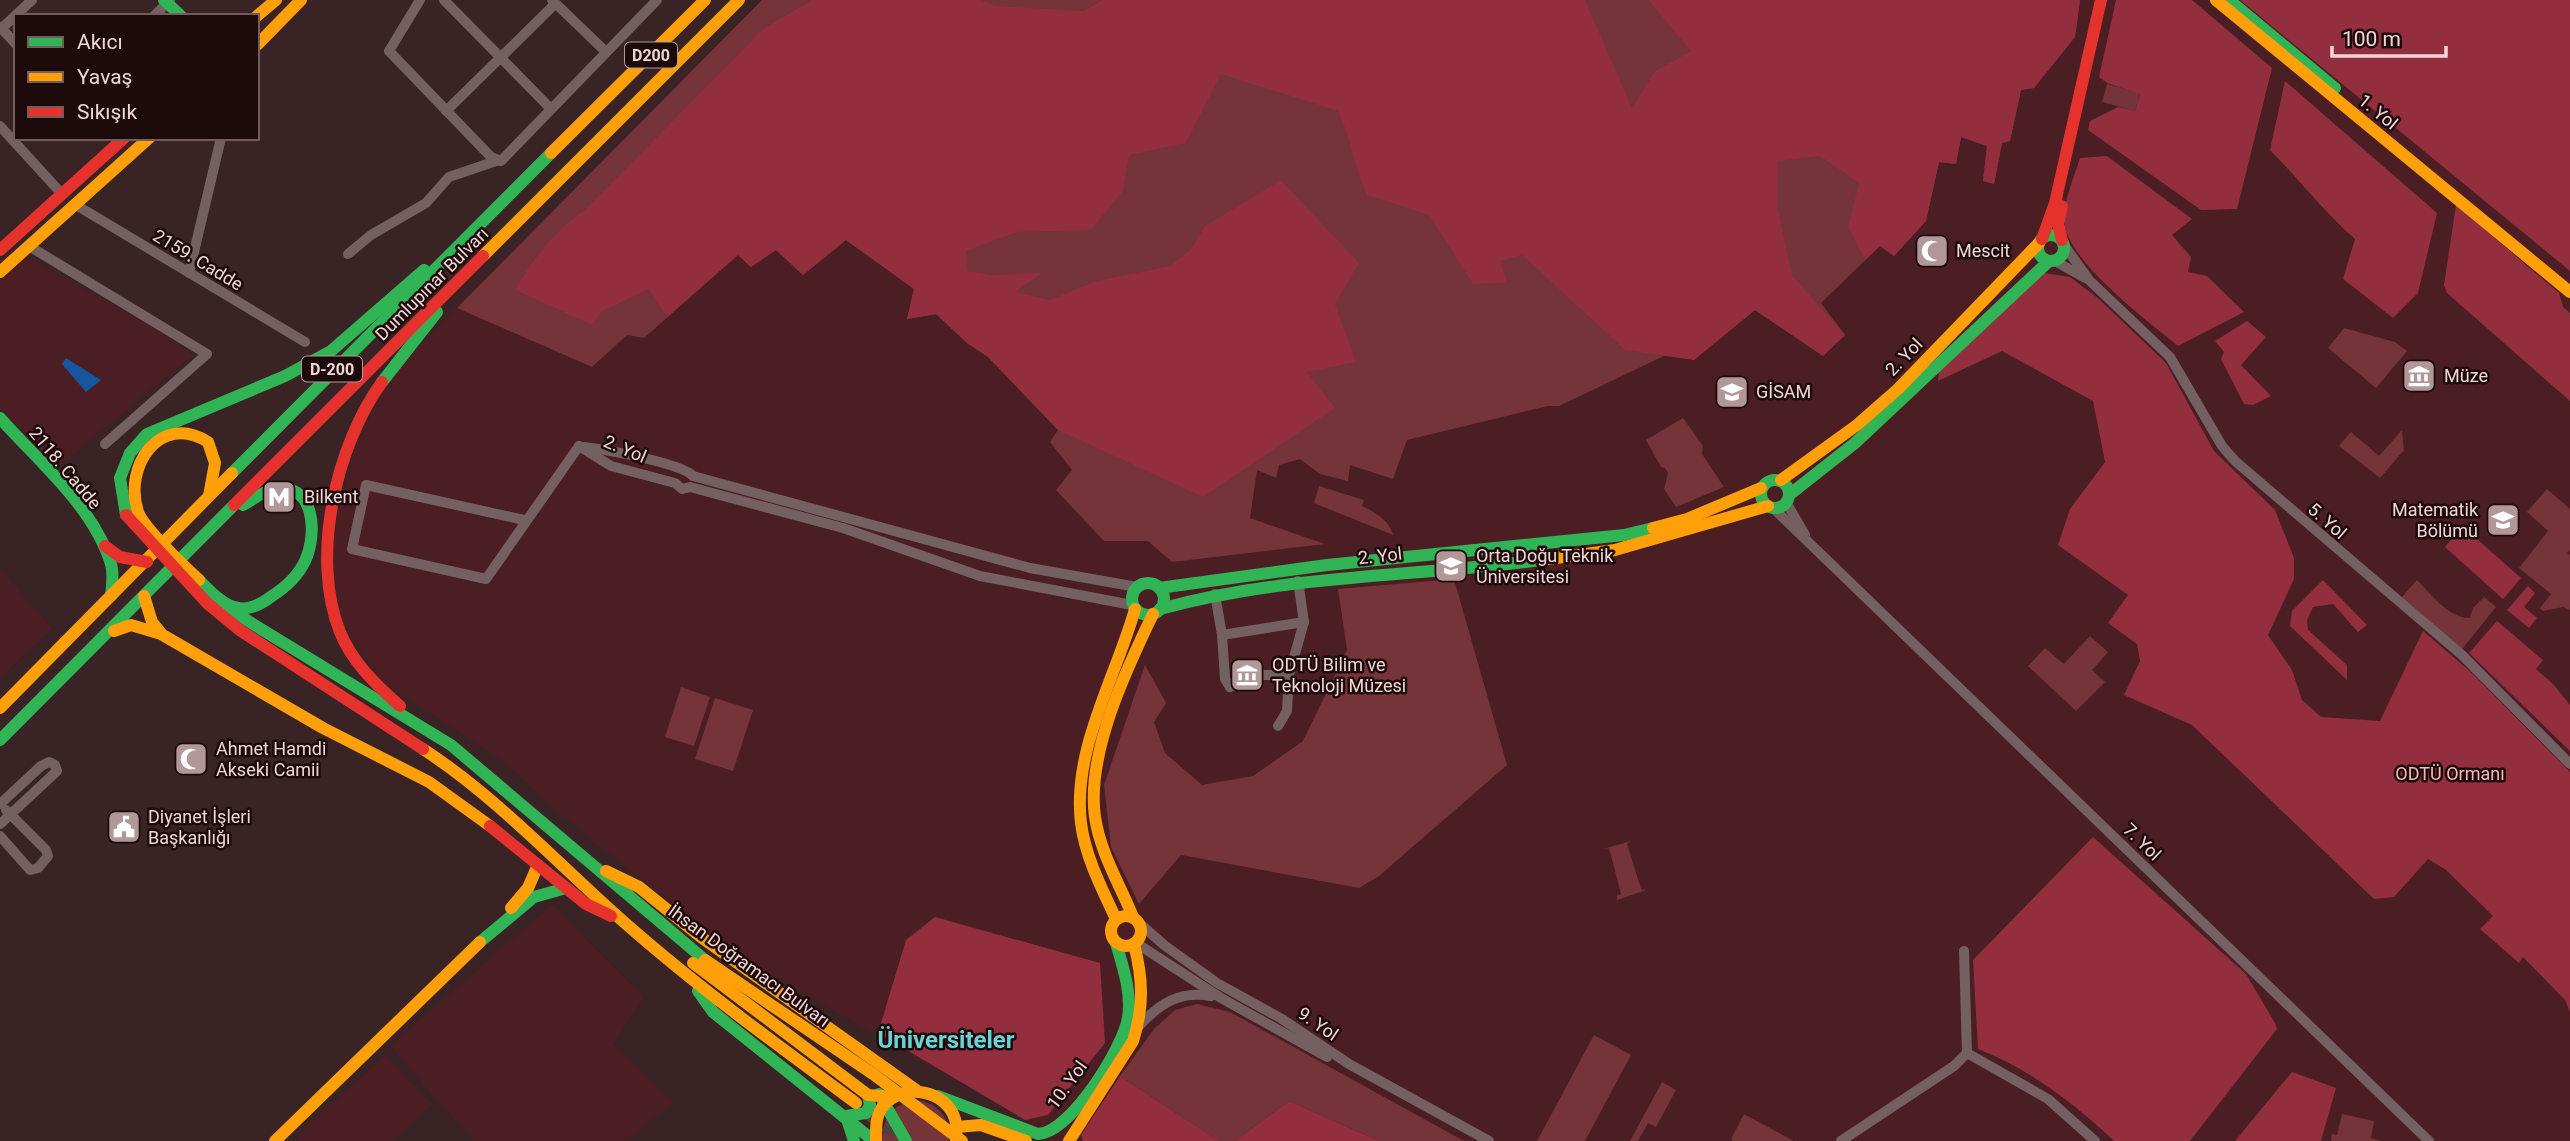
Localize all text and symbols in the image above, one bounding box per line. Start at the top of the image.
legend [14,14,259,140]
scale bar [2332,14,2446,58]
text: 100 m [2342,27,2401,51]
text: Akıcı [77,30,123,54]
road number: D200 [625,42,677,68]
text: Yavaş [77,65,132,89]
street label: 1. Yol [2355,90,2402,134]
text: Sıkışık [77,100,138,124]
street label: Dumlupınar Bulvarı [371,223,493,345]
street label: 2159. Cadde [150,225,247,295]
mosque icon: Mescit [1913,232,1951,270]
place label: Mescit [1956,240,2010,261]
street label: 2. Yol [1881,333,1927,380]
road number: D-200 [302,356,362,382]
museum icon: Müze [2400,357,2438,395]
place label: Müze [2444,365,2488,386]
school or university icon: GİSAM [1713,373,1751,411]
place label: GİSAM [1756,381,1811,402]
street label: 2118. Cadde [25,422,106,513]
street label: 2. Yol [601,430,650,467]
metro station icon: Bilkent [260,478,298,516]
place label: Bilkent [304,486,358,507]
street label: 5. Yol [2304,498,2351,543]
place label: Matematik Bölümü [2392,499,2479,541]
school or university icon: Matematik Bölümü [2484,501,2522,539]
street label: 2. Yol [1357,543,1403,568]
place label: Orta Doğu Teknik Üniversitesi [1476,545,1614,587]
school or university icon: Orta Doğu Teknik Üniversitesi [1432,547,1470,585]
place label: ODTÜ Bilim ve Teknoloji Müzesi [1272,654,1406,696]
museum icon: ODTÜ Bilim ve Teknoloji Müzesi [1228,656,1266,694]
place label: Ahmet Hamdi Akseki Camii [216,738,326,780]
mosque icon: Ahmet Hamdi Akseki Camii [172,740,210,778]
park label: ODTÜ Ormanı [2395,763,2505,784]
place label: Diyanet İşleri Başkanlığı [148,806,251,848]
public building icon: Diyanet İşleri Başkanlığı [105,808,143,846]
street label: 7. Yol [2119,819,2166,865]
street label: İhsan Doğramacı Bulvarı [664,900,834,1031]
street label: 9. Yol [1294,1003,1342,1045]
district label: Üniversiteler [877,1026,1015,1054]
street label: 10. Yol [1042,1057,1091,1113]

